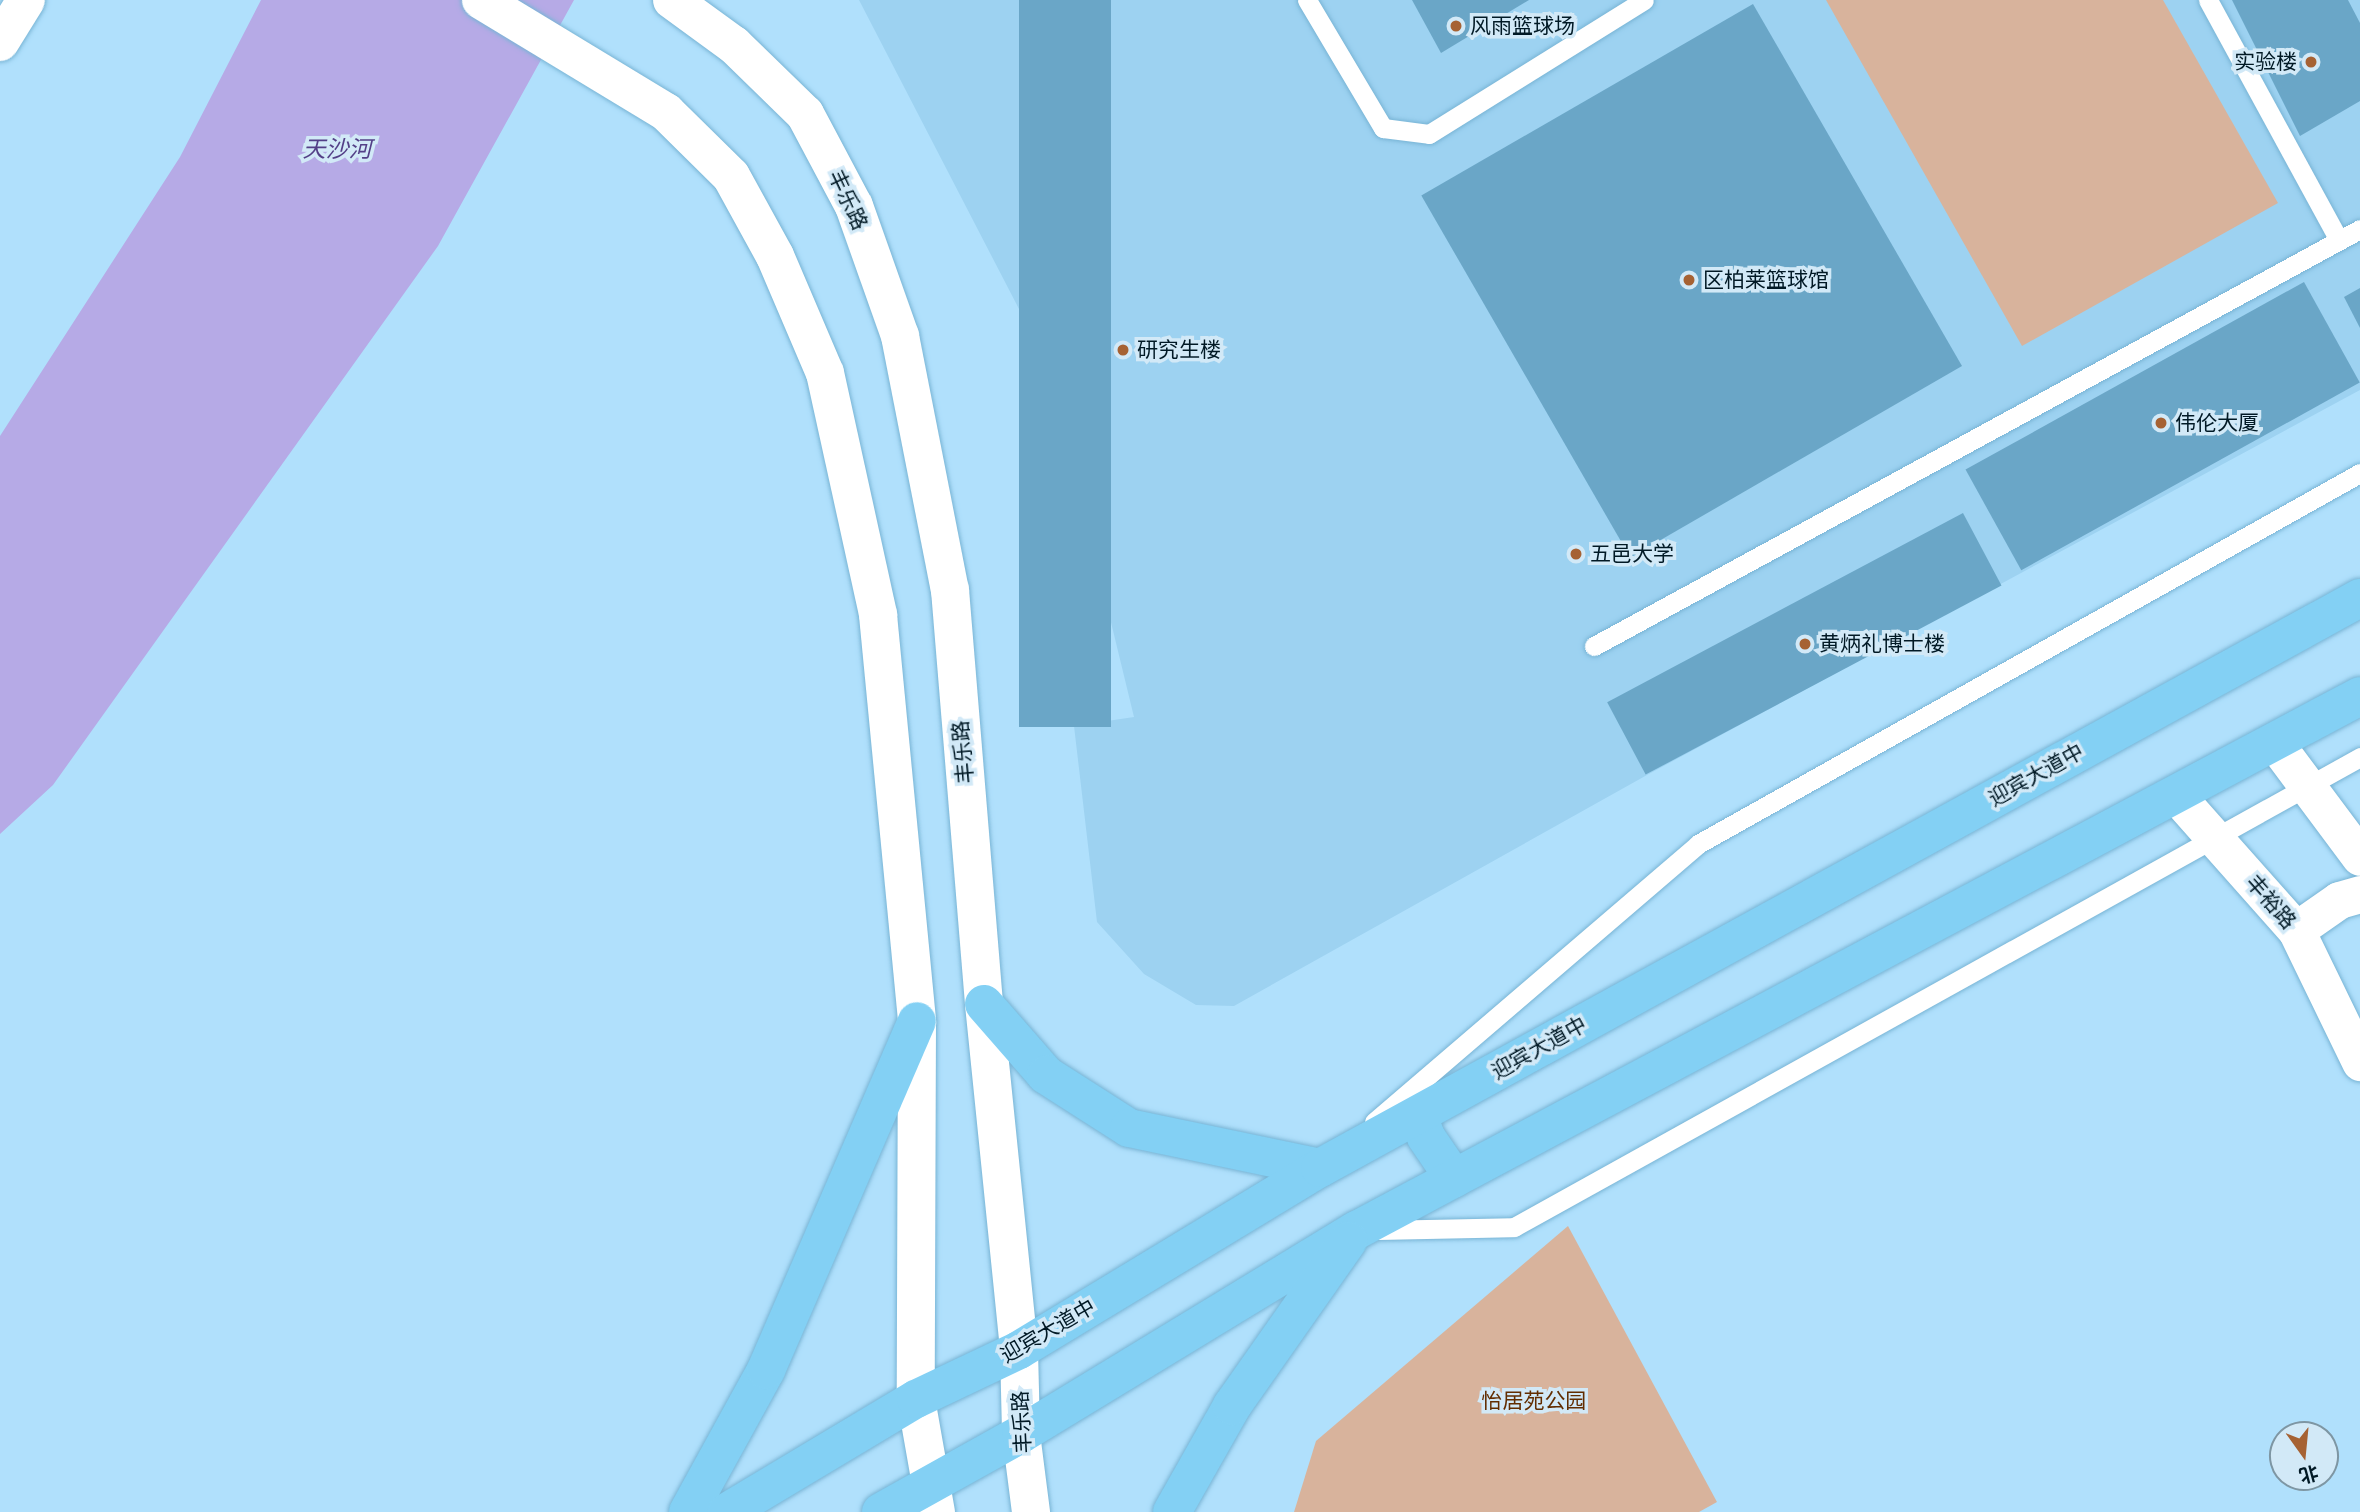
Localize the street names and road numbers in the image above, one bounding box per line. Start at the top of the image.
street label: 丰乐路 [823,166,873,234]
street label: 丰乐路 [948,720,978,784]
street label: 迎宾大道中 [1984,739,2088,811]
street label: 丰裕路 [2241,870,2301,934]
street label: 迎宾大道中 [1487,1012,1591,1084]
street label: 迎宾大道中 [996,1294,1100,1368]
street label: 丰乐路 [1008,1390,1036,1454]

